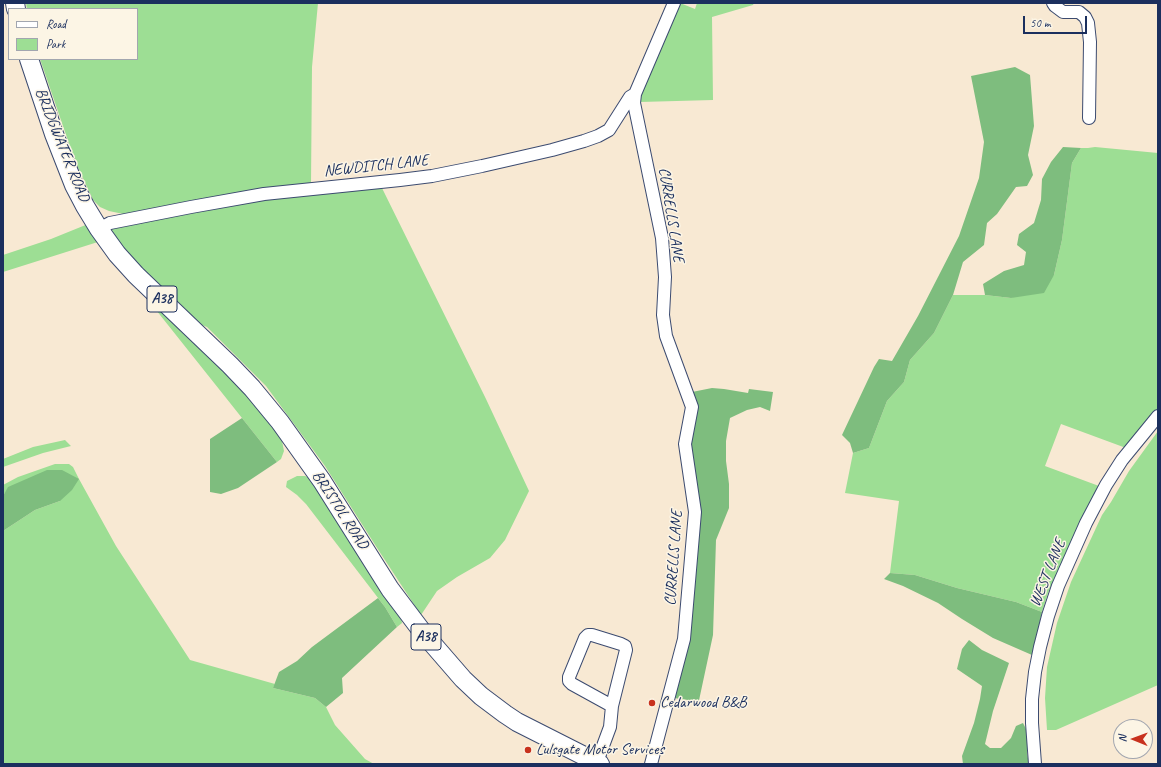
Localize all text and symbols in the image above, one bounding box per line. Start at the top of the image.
legend [8,8,138,60]
scale bar [1025,8,1089,34]
text: 50 m [1030,15,1050,31]
text: Road [46,16,66,32]
text: Park [46,36,65,52]
street label: BRIDGWATER ROAD [30,85,94,205]
street label: NEWDITCH LANE [323,151,429,181]
street label: CURRELLS LANE [654,166,688,264]
road number: A38 [147,286,177,312]
street label: BRISTOL ROAD [308,467,372,553]
street label: CURRELLS LANE [661,510,687,606]
street label: WEST LANE [1026,536,1070,610]
road number: A38 [411,624,441,650]
place label: Cedarwood B&B [660,693,747,713]
marker: Cedarwood B&B [647,698,657,708]
north arrow [1113,719,1153,759]
text: N [1115,735,1129,742]
place label: Lulsgate Motor Services [536,740,664,760]
marker: Lulsgate Motor Services [523,745,533,755]

